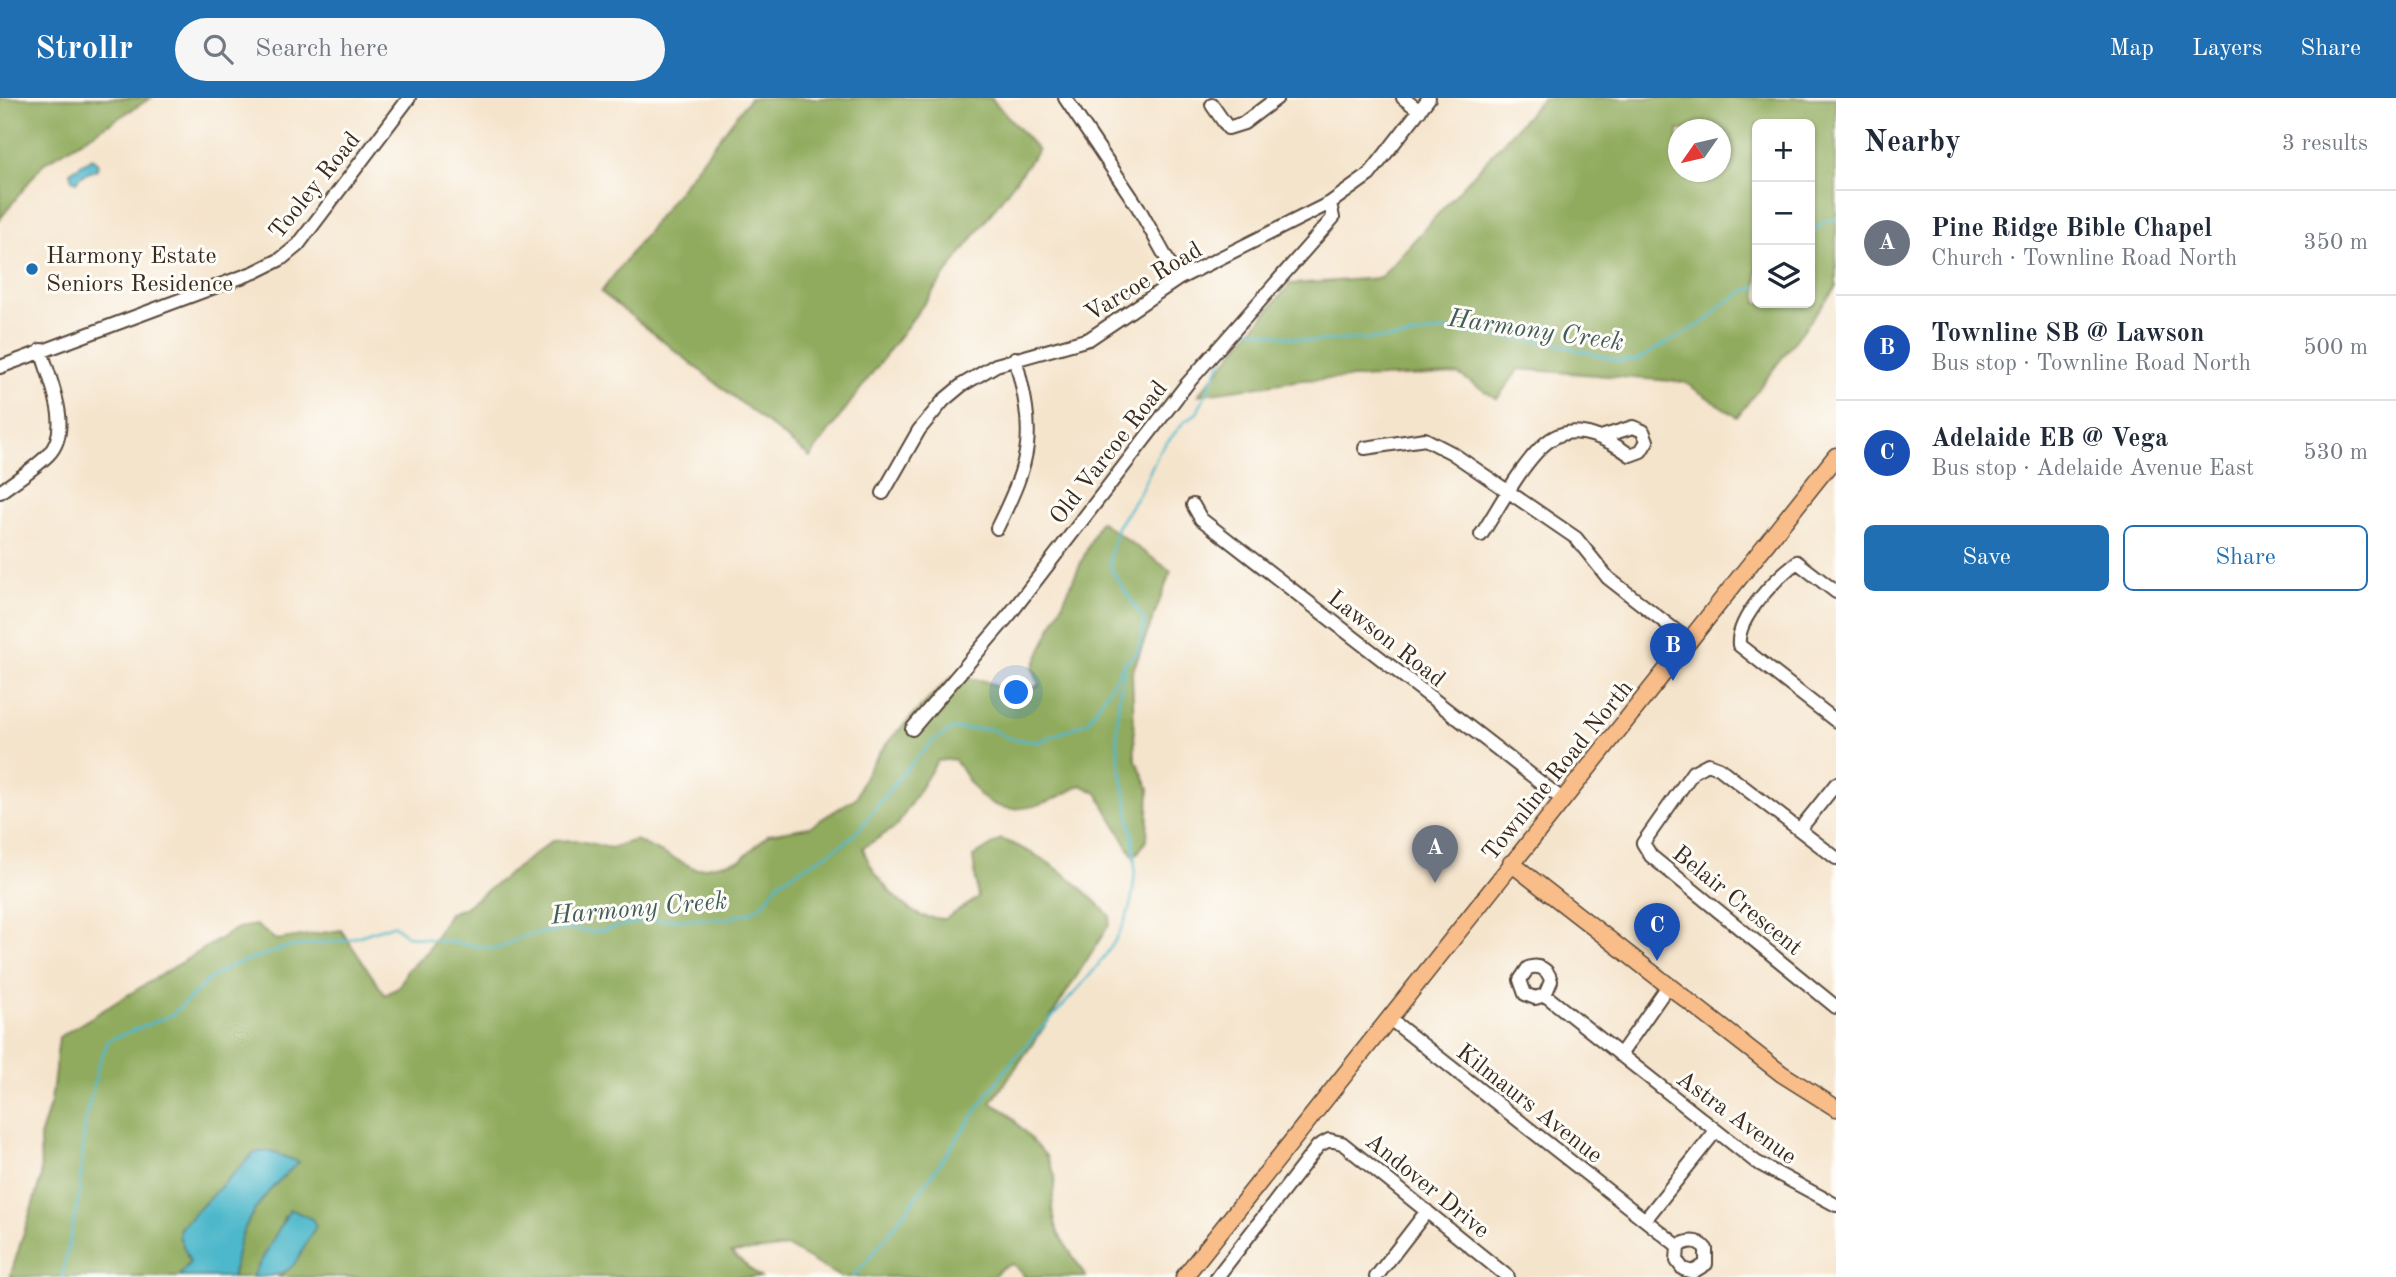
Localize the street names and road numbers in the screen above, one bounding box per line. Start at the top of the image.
street label: Tooley Road [265,128,366,244]
street label: Varcoe Road [1081,238,1207,327]
street label: Old Varcoe Road [1046,377,1173,529]
street label: Lawson Road [1323,587,1449,693]
street label: Townline Road North [1479,677,1638,866]
street label: Belair Crescent [1667,842,1806,961]
street label: Kilmaurs Avenue [1451,1040,1606,1169]
street label: Astra Avenue [1671,1067,1800,1170]
street label: Andover Drive [1360,1130,1493,1244]

